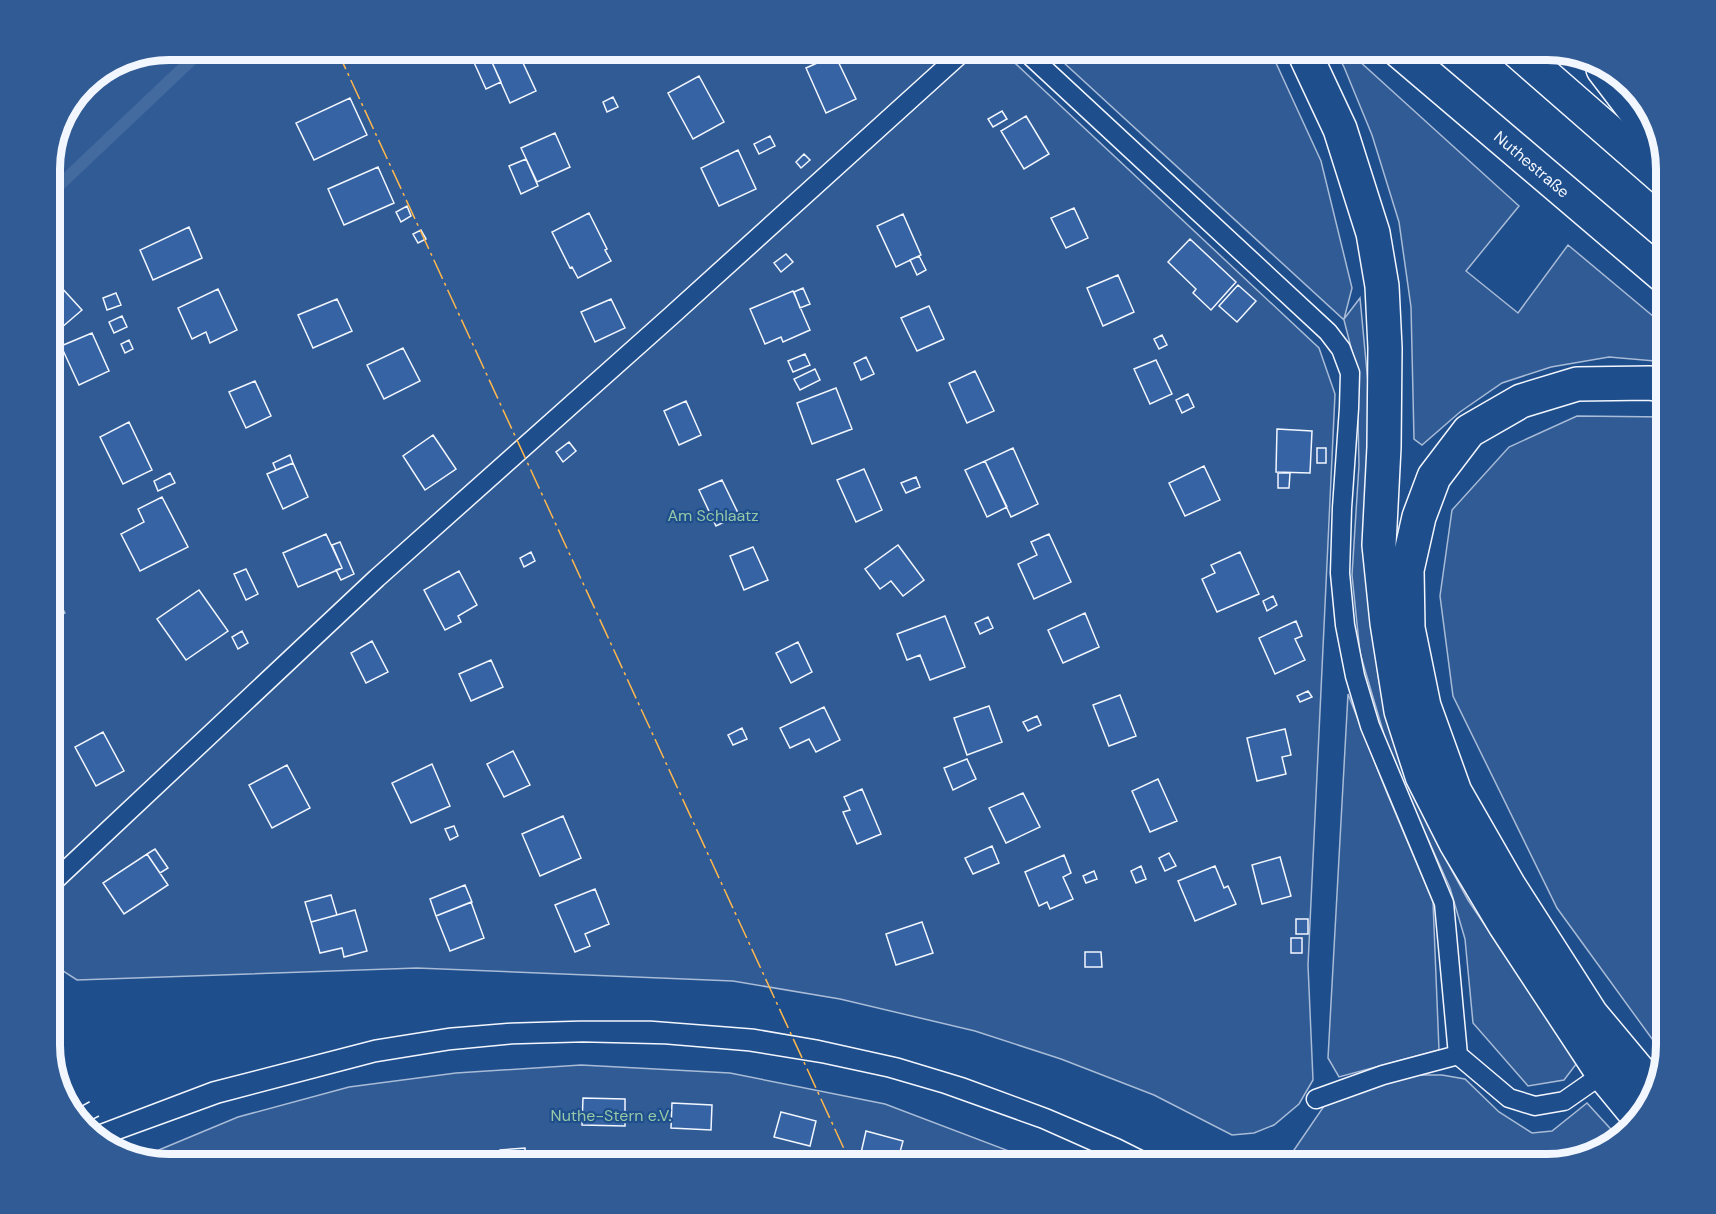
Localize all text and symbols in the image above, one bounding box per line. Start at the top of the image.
street label: Nuthestraße [1490,126,1574,202]
park label: Am Schlaatz [667,505,759,526]
park label: Nuthe-Stern e.V. [551,1105,671,1126]

